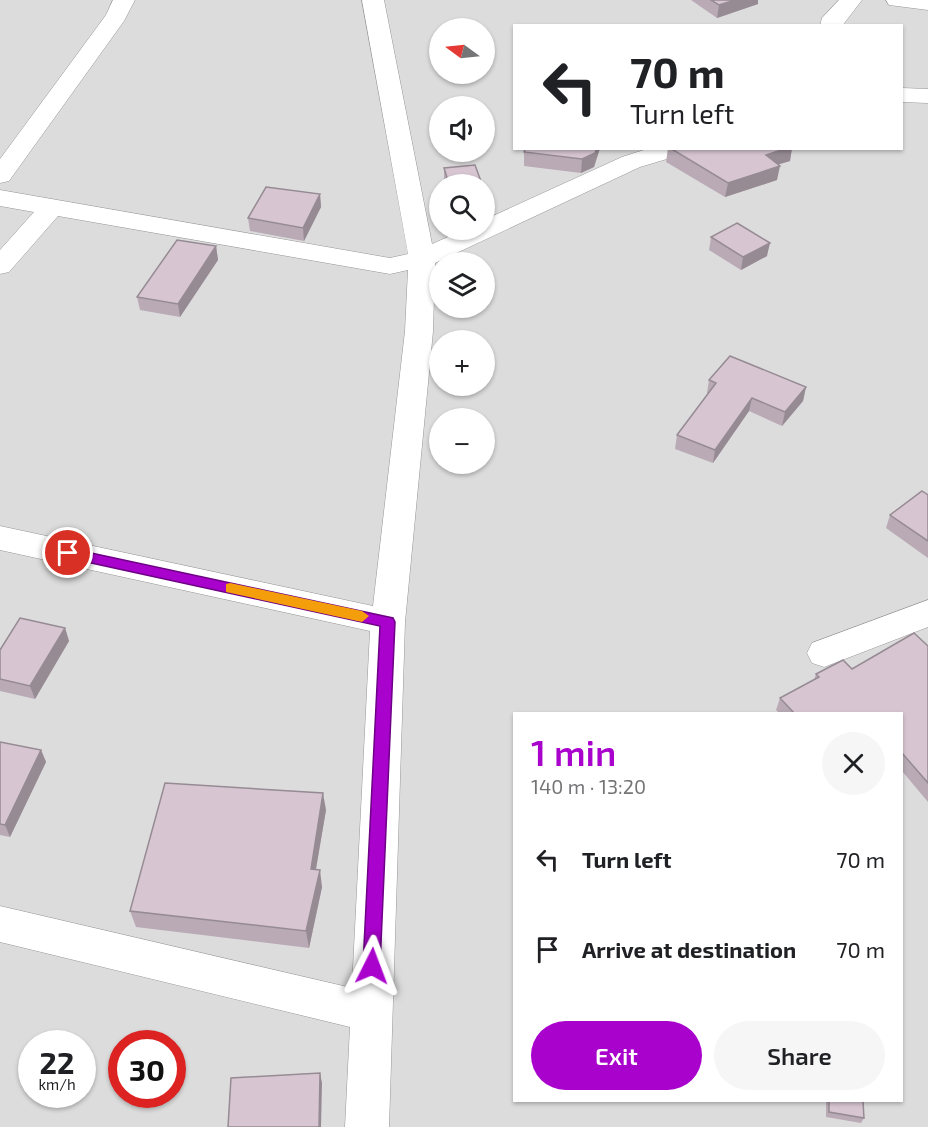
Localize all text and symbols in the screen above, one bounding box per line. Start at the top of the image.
north arrow [429,18,495,84]
map controls [429,18,495,474]
text: 70 m [630,46,725,96]
icon: left [531,48,609,126]
button: sound [429,96,495,162]
text: Turn left [630,97,734,129]
button: search [429,174,495,240]
button: layers [429,252,495,318]
button: + [429,330,495,396]
button: − [429,408,495,474]
pin [42,527,93,578]
icon: arrive [51,536,84,569]
text: 1 min [531,730,616,773]
button: close [822,732,885,795]
text: 140 m · 13:20 [531,774,646,798]
icon: left [531,843,564,876]
text: Turn left [582,846,671,872]
text: 70 m [836,846,885,872]
icon: arrive [531,933,564,966]
position arrow [340,934,404,998]
text: Arrive at destination [582,936,796,962]
text: 70 m [836,936,885,962]
button: Exit [531,1021,702,1090]
button: Share [714,1021,885,1090]
speed limit sign: 30 [108,1030,186,1108]
text: 22 [40,1044,74,1080]
text: km/h [38,1075,76,1093]

